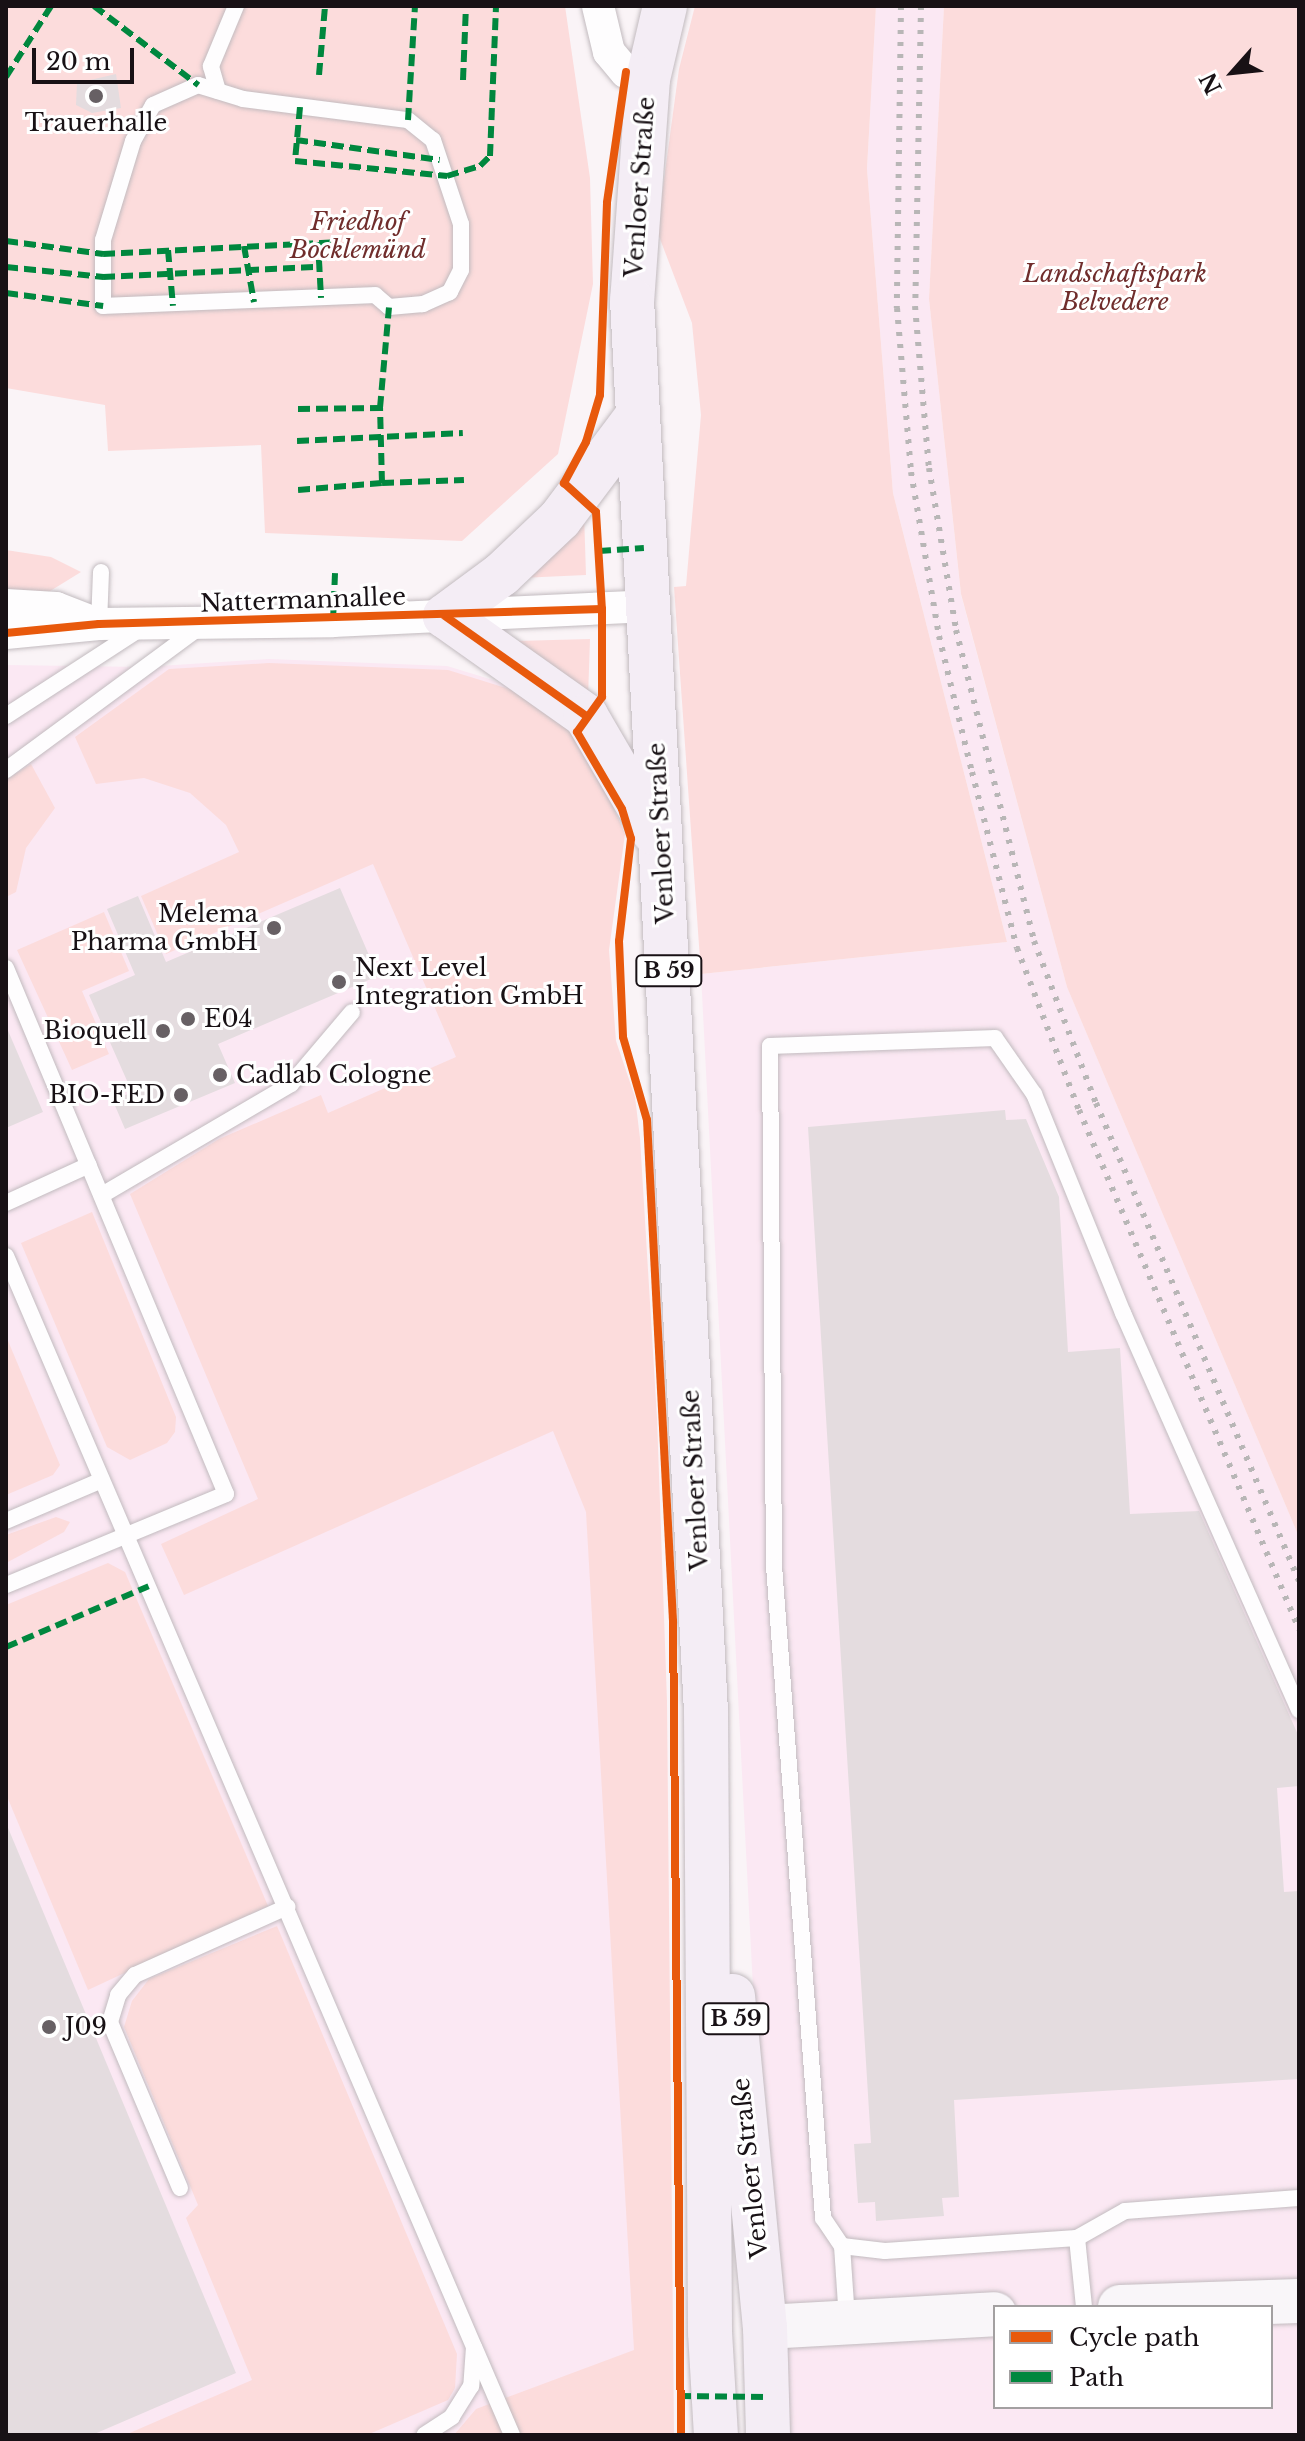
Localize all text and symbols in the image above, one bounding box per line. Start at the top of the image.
scale bar [36,32,138,82]
north arrow [1193,32,1273,112]
text: 20 m [46,47,111,76]
text: N [1194,68,1228,98]
marker: Trauerhalle [87,87,105,105]
street label: Venloer Straße [619,95,661,279]
place label: Trauerhalle [25,109,167,137]
park label: Friedhof Bocklemünd [290,208,426,264]
park label: Landschaftspark Belvedere [1023,260,1207,316]
street label: Nattermannallee [200,582,406,618]
street label: Venloer Straße [642,741,680,925]
place label: Melema Pharma GmbH [70,900,258,956]
marker: Melema Pharma GmbH [265,919,283,937]
road number: B 59 [635,953,703,989]
place label: Next Level Integration GmbH [355,954,584,1010]
marker: Next Level Integration GmbH [330,973,348,991]
place label: E04 [204,1005,253,1033]
marker: E04 [179,1010,197,1028]
place label: Bioquell [44,1017,147,1045]
marker: Bioquell [154,1022,172,1040]
place label: Cadlab Cologne [236,1061,432,1089]
marker: Cadlab Cologne [211,1066,229,1084]
place label: BIO-FED [49,1081,165,1109]
marker: BIO-FED [172,1086,190,1104]
street label: Venloer Straße [676,1388,714,1572]
road number: B 59 [702,2001,770,2037]
place label: J09 [65,2013,107,2041]
marker: J09 [40,2018,58,2036]
street label: Venloer Straße [726,2076,774,2260]
legend [993,2305,1273,2409]
text: Cycle path [1069,2323,1200,2352]
text: Path [1069,2363,1124,2392]

